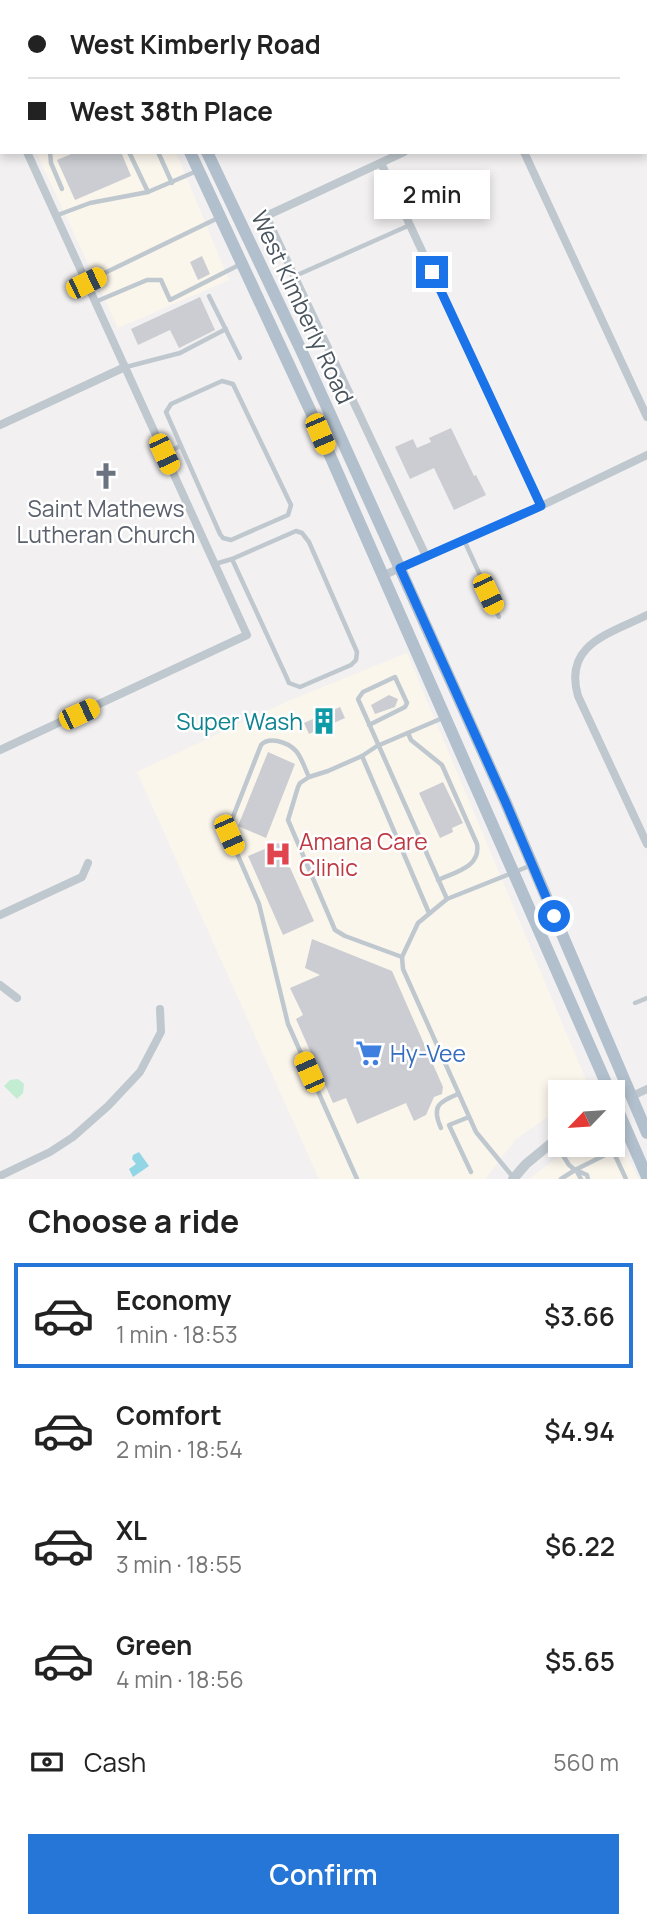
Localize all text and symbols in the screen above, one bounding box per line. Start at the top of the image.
text: West Kimberly Road [70,26,321,62]
text: West 38th Place [70,93,273,129]
callout: 2 min [374,170,490,219]
text: 2 min [403,178,461,210]
street label: West Kimberly Road [244,205,362,409]
route end [416,256,448,288]
car [63,264,110,302]
car [303,411,338,457]
car [146,431,183,477]
church icon: Saint Mathews Lutheran Church [91,461,121,491]
place label: Saint Mathews Lutheran Church [17,492,195,550]
car [470,571,507,617]
car [56,696,103,732]
place label: Super Wash [176,705,303,737]
building icon: Super Wash [309,706,339,736]
car [211,812,248,858]
place label: Amana Care Clinic [299,825,428,883]
hospital icon: Amana Care Clinic [263,839,293,869]
route start [538,900,570,932]
place label: Hy-Vee [390,1037,466,1069]
supermarket icon: Hy-Vee [354,1038,384,1068]
car [291,1049,328,1095]
north arrow [548,1080,625,1157]
map controls [548,1080,625,1157]
text: Choose a ride [28,1199,239,1243]
text: Economy [116,1282,231,1318]
icon: car [32,1284,95,1347]
text: $3.66 [544,1298,615,1334]
text: 1 min · 18:53 [116,1318,238,1350]
text: Comfort [116,1397,222,1433]
icon: car [32,1399,95,1462]
text: $4.94 [545,1413,615,1449]
text: 2 min · 18:54 [116,1433,243,1465]
text: XL [116,1512,147,1548]
icon: car [32,1514,95,1577]
text: $6.22 [545,1528,615,1564]
text: 3 min · 18:55 [116,1548,242,1580]
text: Green [116,1627,192,1663]
icon: car [32,1629,95,1692]
text: $5.65 [545,1643,615,1679]
text: 4 min · 18:56 [116,1663,244,1695]
icon: cash [28,1743,66,1781]
text: Cash [84,1744,146,1780]
text: 560 m [553,1746,619,1778]
button: Confirm [28,1834,619,1914]

